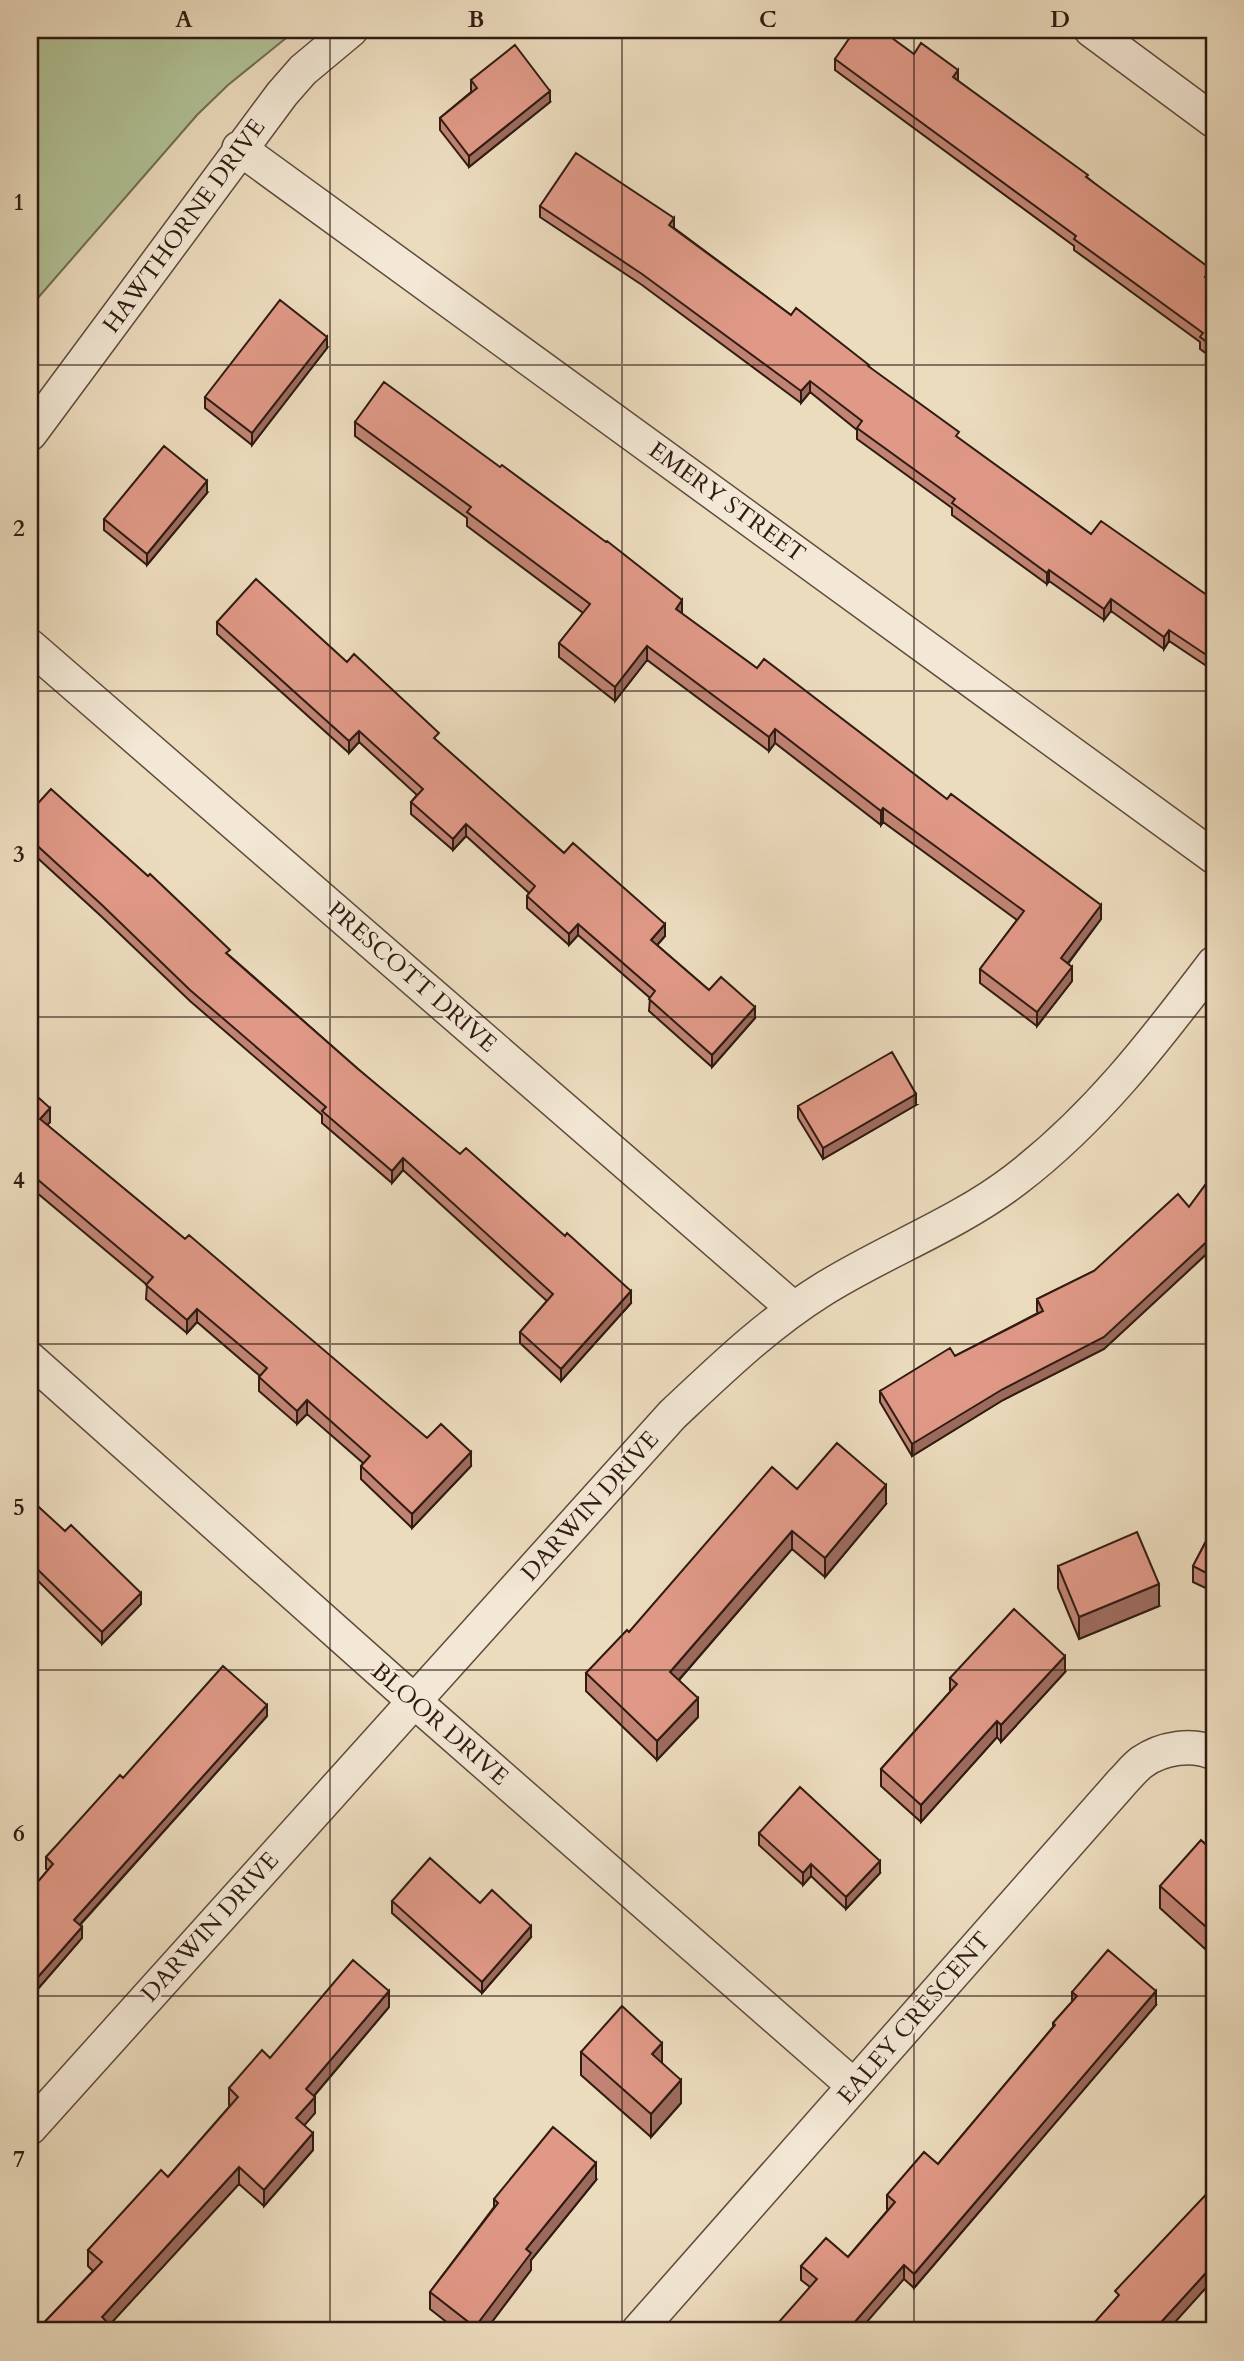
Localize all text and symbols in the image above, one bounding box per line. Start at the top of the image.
text: A [175,4,193,35]
text: B [468,4,484,35]
text: C [759,4,777,35]
text: D [1050,4,1070,35]
street label: HAWTHORNE DRIVE [95,112,273,340]
text: 1 [13,187,25,218]
street label: EMERY STREET [642,434,812,570]
text: 2 [13,513,25,544]
text: 3 [13,839,25,870]
street label: PRESCOTT DRIVE [320,894,504,1060]
text: 4 [13,1165,25,1196]
street label: DARWIN DRIVE [514,1424,666,1588]
text: 5 [13,1492,25,1523]
street label: BLOOR DRIVE [364,1655,516,1793]
text: 6 [13,1818,25,1849]
street label: DARWIN DRIVE [134,1845,286,2009]
street label: EALEY CRESCENT [830,1925,998,2111]
text: 7 [13,2144,25,2175]

